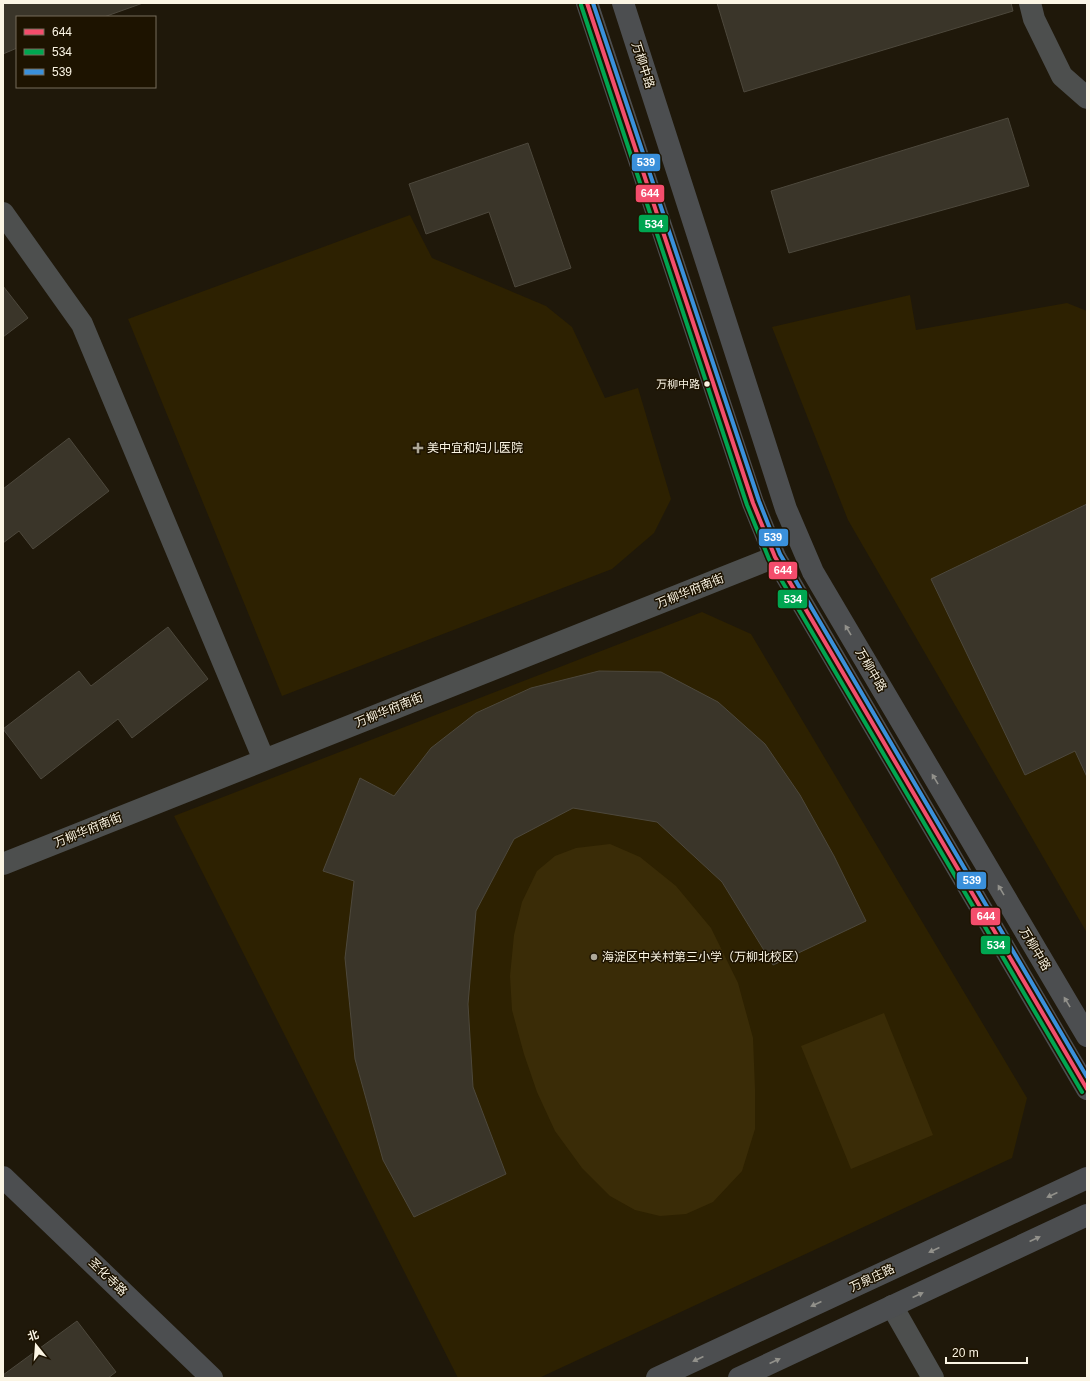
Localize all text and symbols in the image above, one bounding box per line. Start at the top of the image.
legend [16,16,156,88]
text: 644 [52,25,72,39]
street label: 万柳中路 [629,40,657,90]
text: 534 [52,45,72,59]
text: 539 [52,65,72,79]
line badge: 539 [631,153,661,172]
text: 539 [637,156,655,168]
line badge: 644 [635,184,665,203]
text: 644 [641,187,660,199]
line badge: 534 [638,214,669,233]
text: 534 [645,218,664,230]
place label: 万柳中路 [656,378,700,390]
marker: 万柳中路 [702,379,712,389]
place label: 美中宜和妇儿医院 [427,441,523,455]
marker: 美中宜和妇儿医院 [412,442,424,454]
line badge: 539 [758,528,789,547]
text: 539 [764,531,782,543]
line badge: 644 [768,561,798,580]
text: 644 [774,564,793,576]
street label: 万柳华府南街 [654,571,726,611]
line badge: 534 [777,589,808,609]
text: 534 [784,593,803,605]
one-way arrow [844,624,851,636]
street label: 万柳中路 [853,646,889,694]
street label: 万柳华府南街 [353,690,425,730]
one-way arrow [931,774,939,784]
street label: 万柳华府南街 [52,810,124,850]
line badge: 539 [956,871,987,890]
text: 539 [963,874,981,886]
one-way arrow [998,885,1005,896]
line badge: 644 [970,907,1001,926]
text: 644 [977,910,996,922]
street label: 万柳中路 [1017,925,1053,973]
line badge: 534 [980,935,1011,955]
text: 534 [987,939,1006,951]
place label: 海淀区中关村第三小学（万柳北校区） [602,950,806,964]
marker: 海淀区中关村第三小学（万柳北校区） [589,952,599,962]
one-way arrow [1064,996,1071,1008]
one-way arrow [1046,1192,1057,1198]
one-way arrow [1030,1236,1041,1242]
one-way arrow [928,1247,939,1253]
street label: 圣化寺路 [86,1255,130,1299]
street label: 万泉庄路 [847,1262,897,1294]
one-way arrow [912,1292,923,1298]
one-way arrow [810,1301,822,1307]
north arrow [16,1325,56,1365]
text: 北 [26,1328,40,1343]
scale bar [946,1339,1027,1365]
text: 20 m [952,1346,979,1360]
one-way arrow [692,1356,704,1362]
one-way arrow [769,1358,781,1364]

